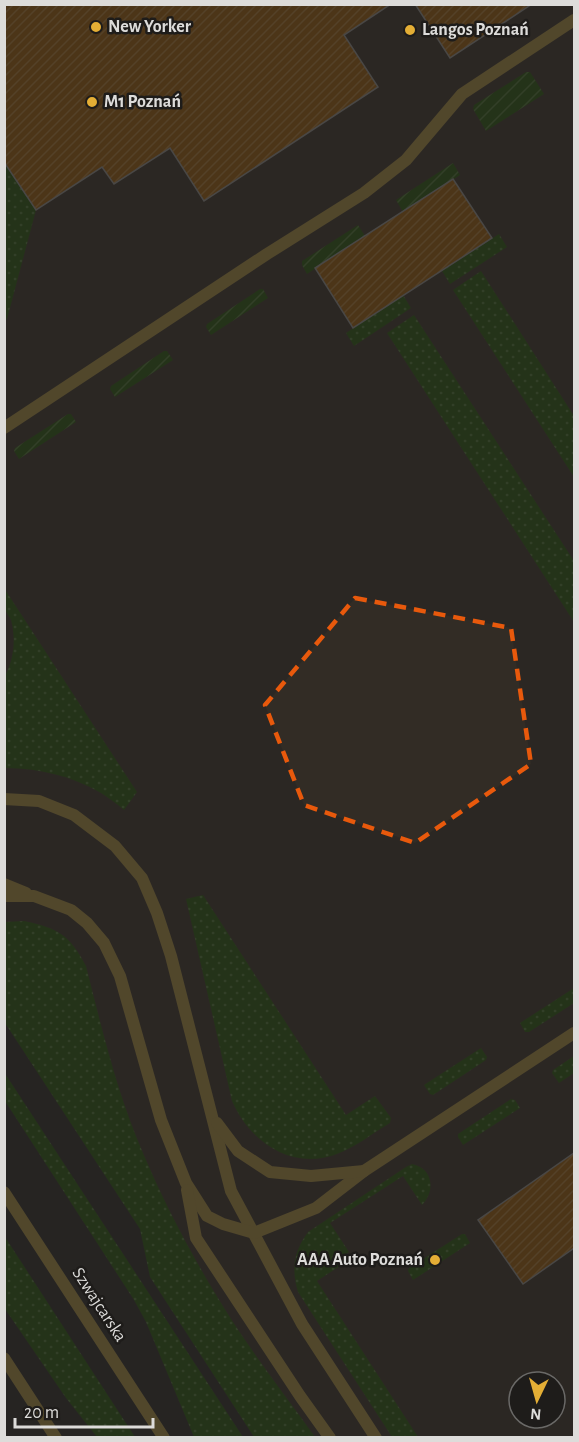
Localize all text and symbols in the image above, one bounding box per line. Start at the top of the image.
place label: New Yorker [108,18,192,36]
marker: New Yorker [89,20,103,34]
place label: Langos Poznań [422,21,529,39]
marker: Langos Poznań [403,23,417,37]
place label: M1 Poznań [104,93,181,111]
marker: M1 Poznań [85,95,99,109]
place label: AAA Auto Poznań [297,1251,423,1269]
marker: AAA Auto Poznań [428,1253,442,1267]
street label: Szwajcarska [68,1265,130,1345]
north arrow [507,1370,567,1430]
scale bar [15,1391,153,1429]
text: 20 m [24,1404,59,1422]
text: N [530,1405,542,1422]

